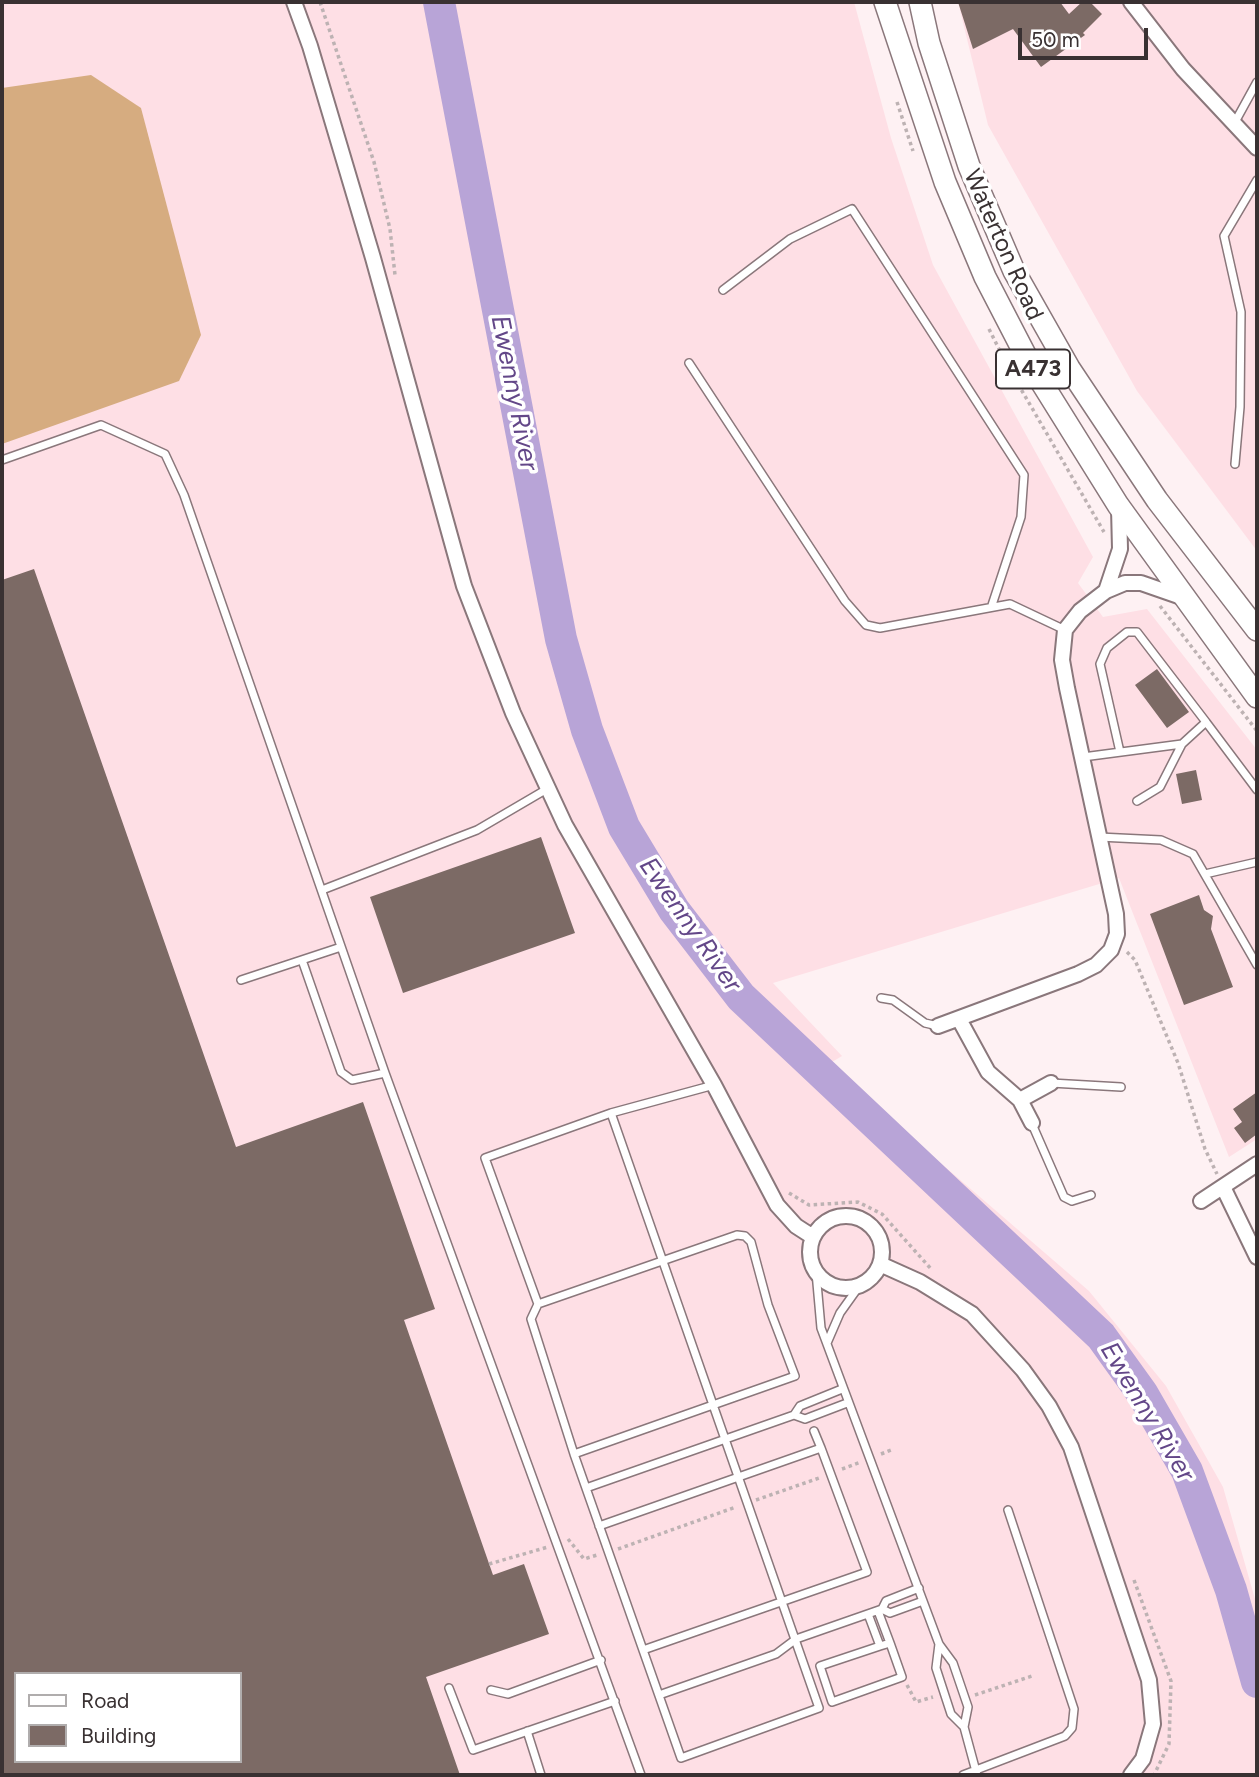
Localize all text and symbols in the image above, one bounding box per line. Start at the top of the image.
scale bar [1021,14,1150,58]
text: 50 m [1031,27,1080,52]
street label: Waterton Road [957,165,1049,325]
water label: Ewenny River [484,313,544,473]
road number: A473 [996,350,1070,388]
water label: Ewenny River [632,852,748,998]
water label: Ewenny River [1093,1337,1201,1487]
legend [14,1672,242,1763]
text: Road [81,1688,129,1713]
text: Building [81,1723,156,1748]

